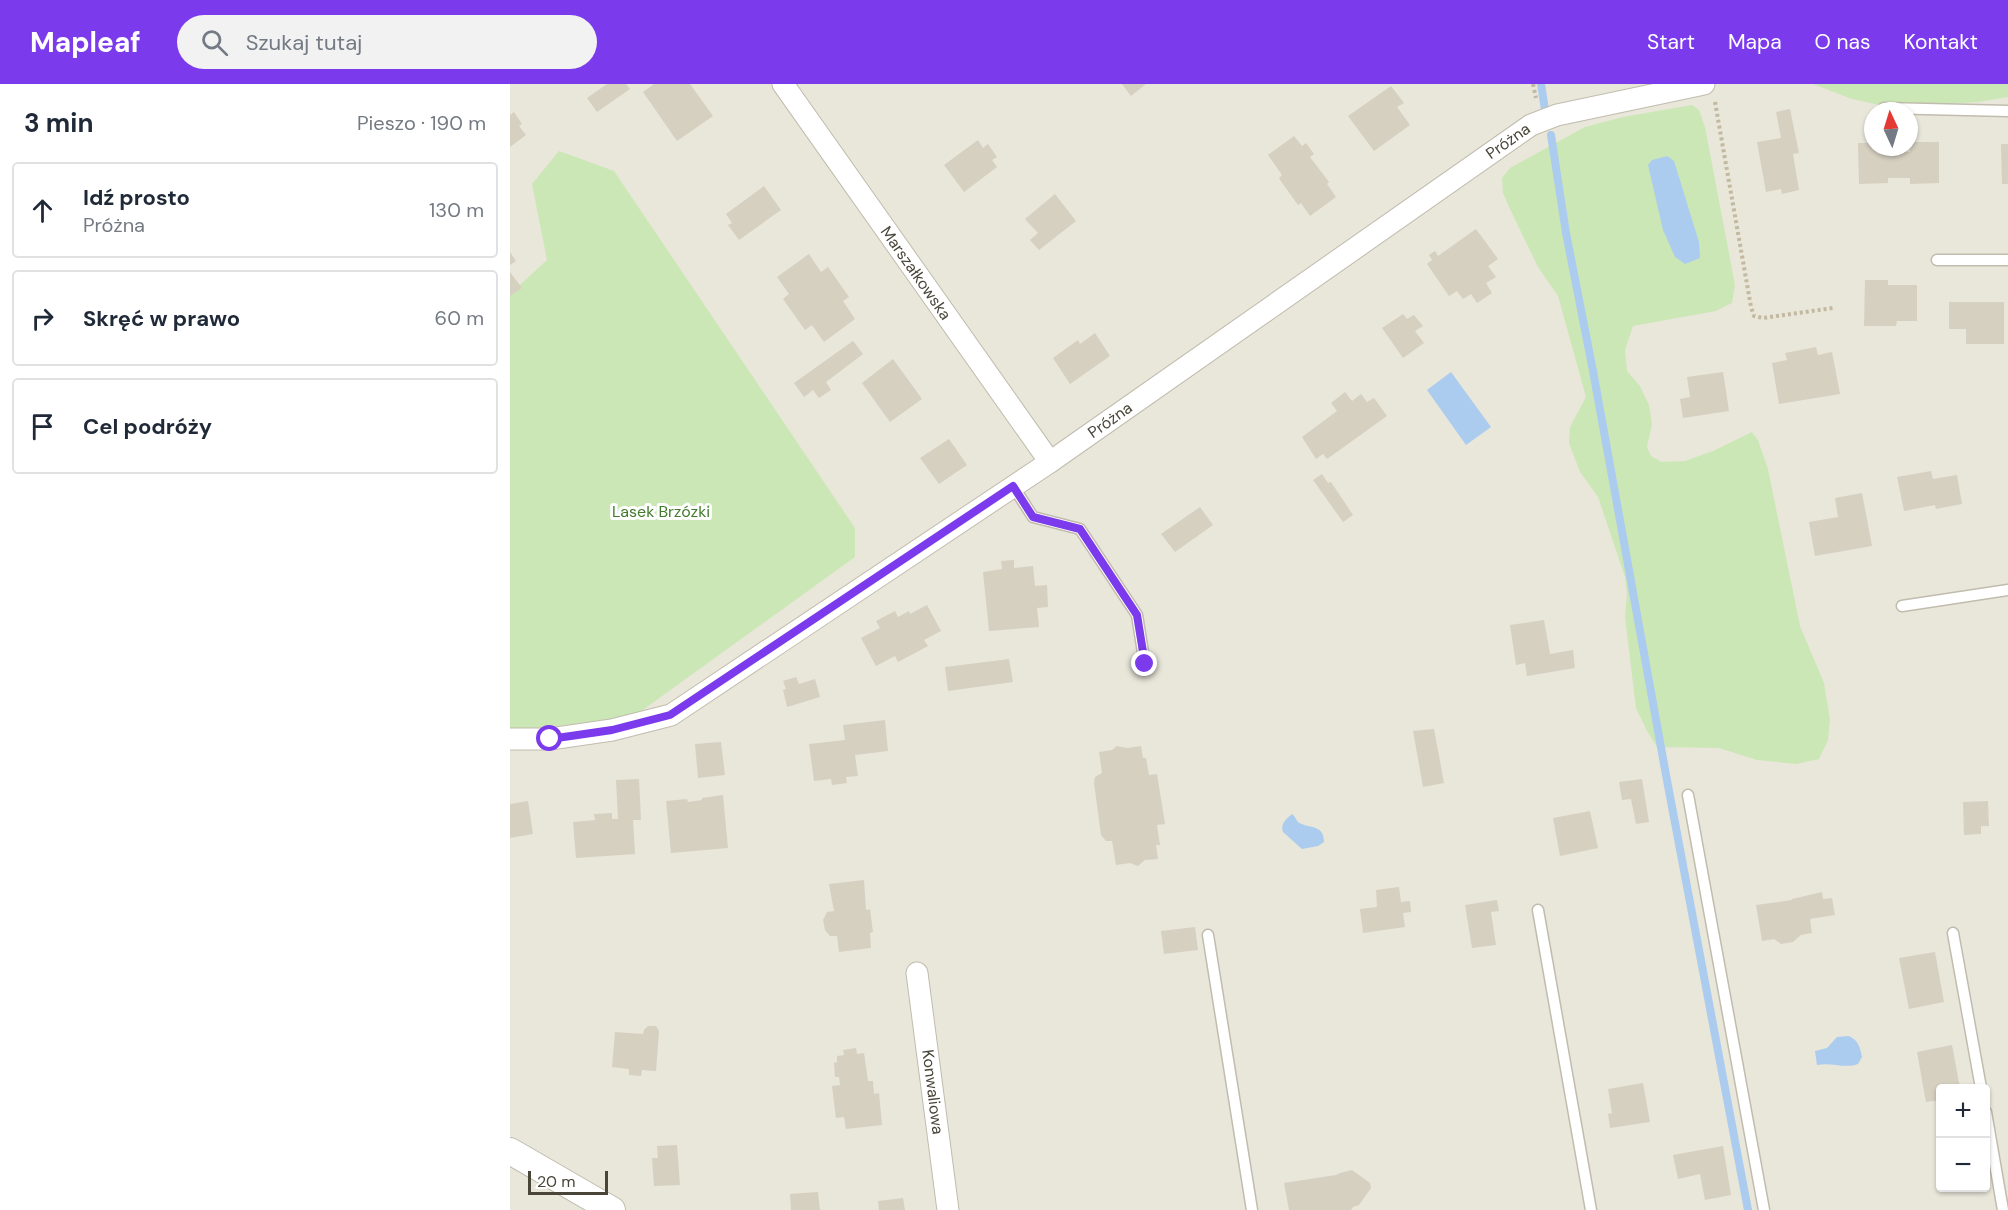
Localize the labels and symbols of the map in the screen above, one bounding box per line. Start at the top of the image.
north arrow [1864,102,1918,156]
street label: Próżna [1482,118,1534,164]
street label: Marszałkowska [876,222,956,324]
street label: Próżna [1084,397,1136,443]
park label: Lasek Brzózki [612,501,710,522]
route end [1131,650,1157,676]
route start [536,725,562,751]
street label: Konwaliowa [917,1048,949,1136]
scale bar [528,1168,608,1196]

